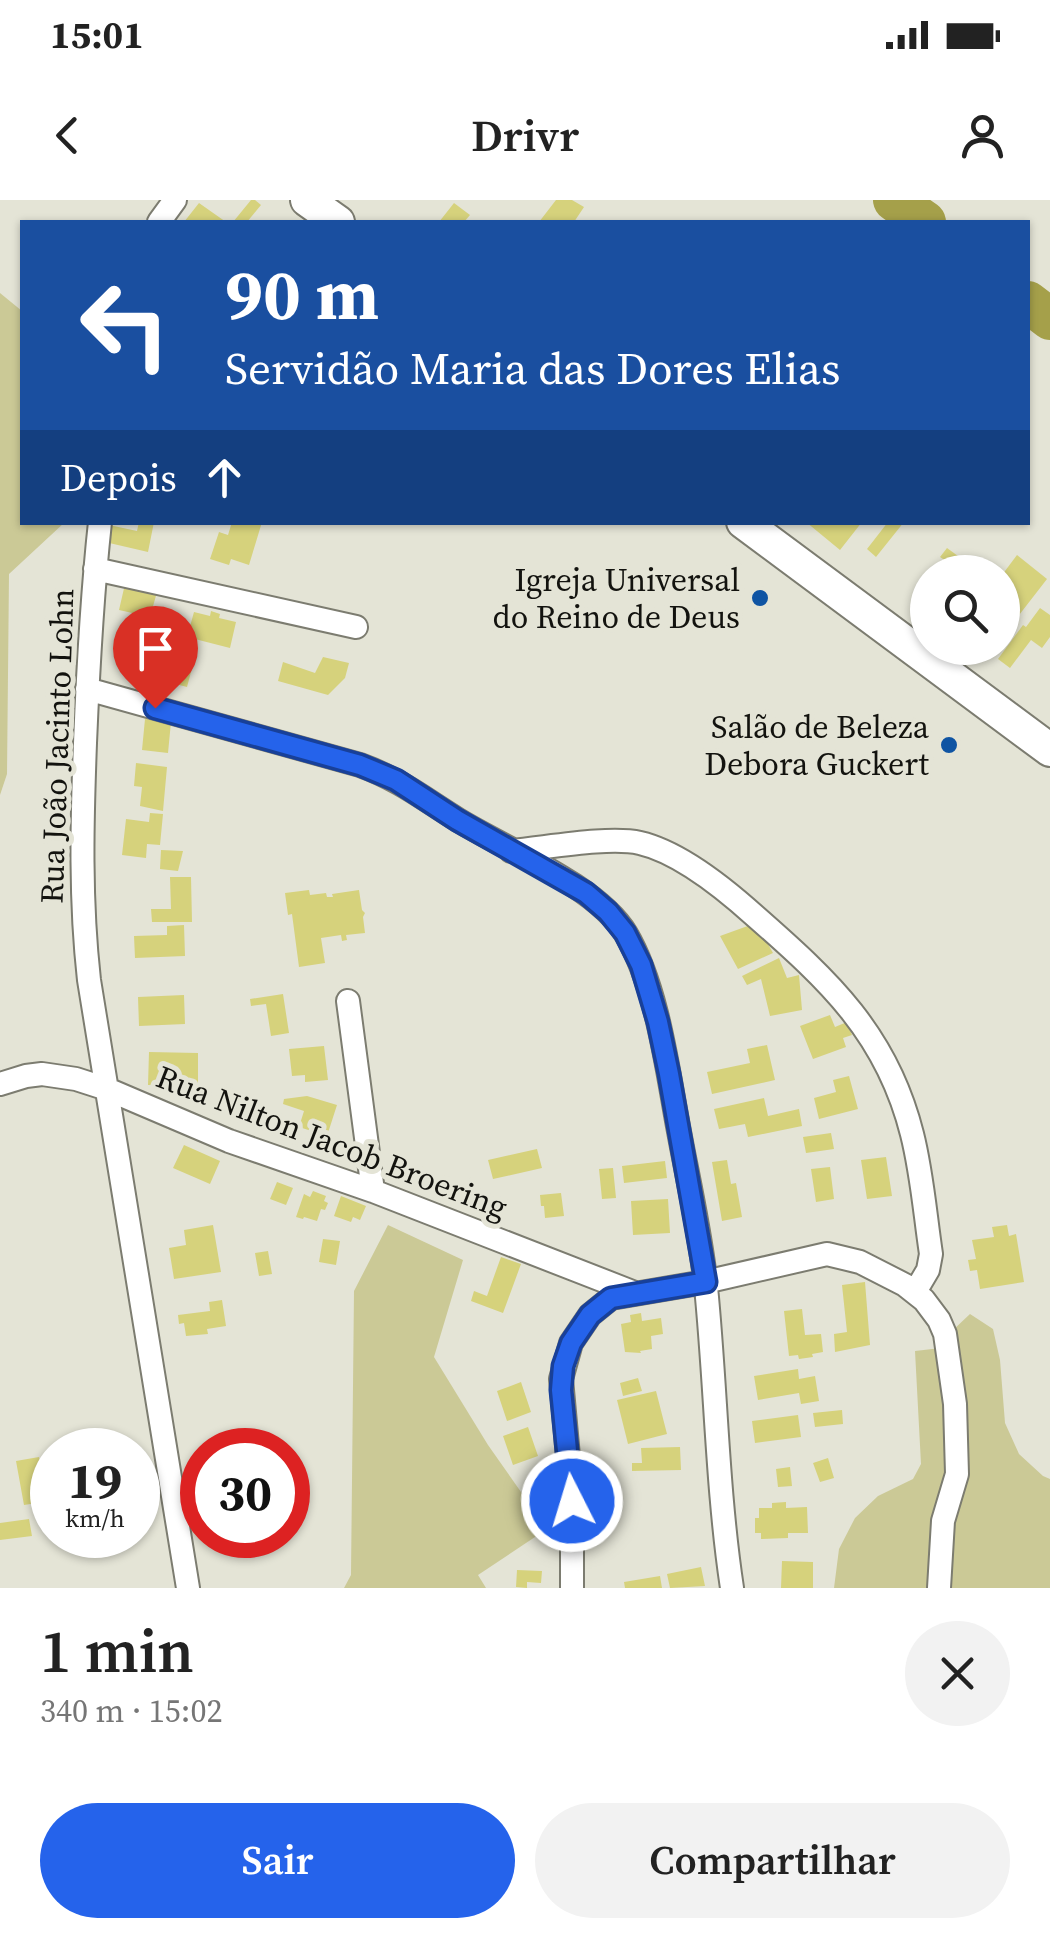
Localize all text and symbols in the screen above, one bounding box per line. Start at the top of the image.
text: 15:01 [50,9,144,61]
text: Drivr [471,104,579,166]
icon: back [40,108,95,163]
icon: person [955,108,1010,163]
text: 90 m [225,246,379,342]
icon: left [60,260,190,390]
text: Servidão Maria das Dores Elias [225,337,841,399]
icon: ahead [197,450,252,505]
text: Depois [60,452,177,504]
map controls [910,555,1020,665]
button: search [910,555,1020,665]
place label: Igreja Universal do Reino de Deus [493,558,740,639]
marker: Igreja Universal do Reino de Deus [749,587,771,609]
street label: Rua João Jacinto Lohn [30,588,84,904]
pin [113,606,198,709]
icon: arrive [128,621,183,676]
place label: Salão de Beleza Debora Guckert [704,705,930,786]
marker: Salão de Beleza Debora Guckert [938,734,960,756]
street label: Rua Nilton Jacob Broering [150,1055,514,1229]
speed limit sign: 30 [180,1428,310,1558]
text: 19 [68,1446,122,1515]
position arrow [520,1449,624,1553]
text: km/h [65,1501,125,1535]
text: 1 min [40,1610,194,1692]
button: close [905,1621,1010,1726]
text: 340 m · 15:02 [40,1689,222,1733]
button: Sair [40,1803,515,1918]
button: Compartilhar [535,1803,1010,1918]

